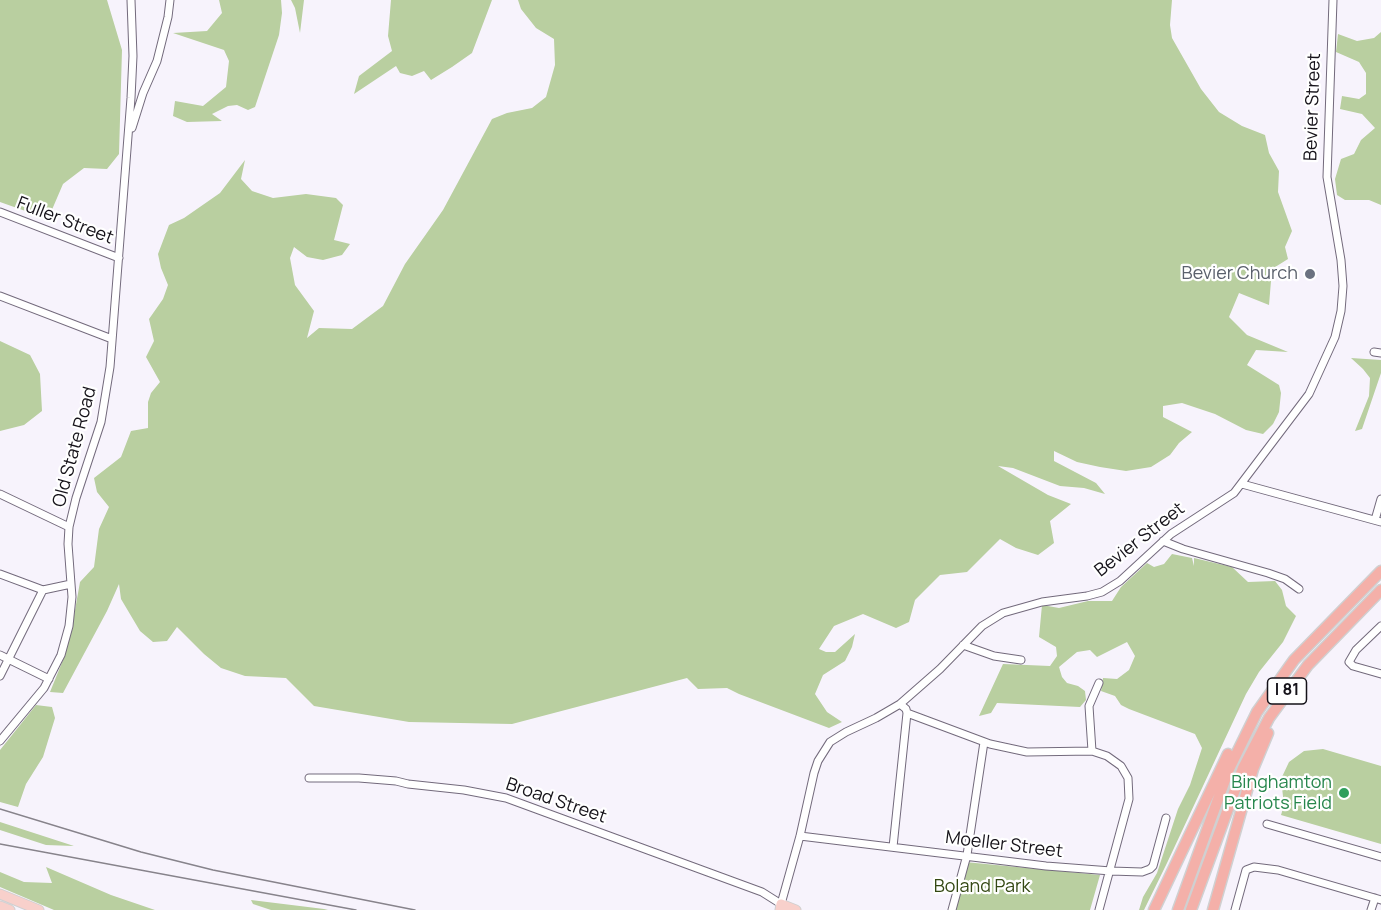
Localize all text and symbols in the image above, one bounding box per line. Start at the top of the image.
street label: Bevier Street [1300,53,1326,161]
street label: Fuller Street [14,193,116,249]
place label: Bevier Church [1182,263,1298,285]
marker: Bevier Church [1303,267,1317,281]
street label: Old State Road [49,385,101,509]
street label: Bevier Street [1091,498,1189,582]
road number: I 81 [1268,678,1306,704]
place label: Binghamton Patriots Field [1224,772,1332,814]
street label: Broad Street [503,774,609,828]
marker: Binghamton Patriots Field [1337,786,1351,800]
street label: Moeller Street [944,827,1064,863]
park label: Boland Park [934,876,1030,898]

